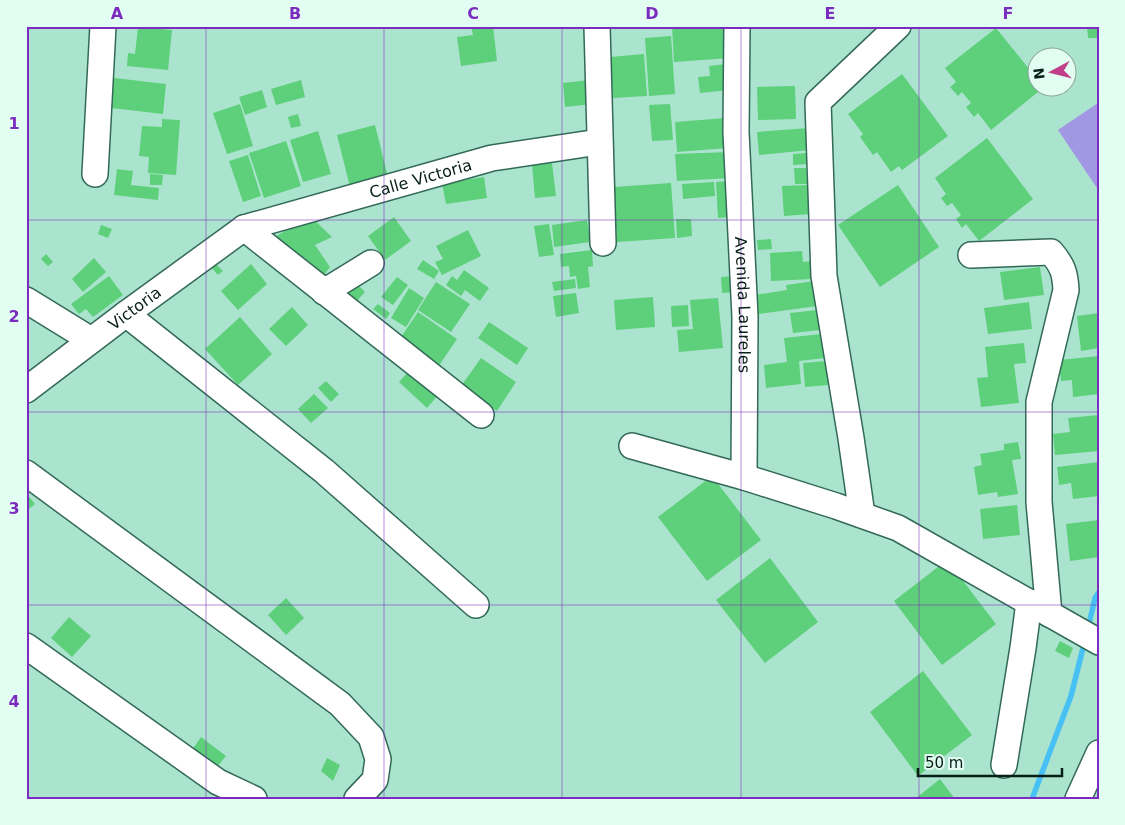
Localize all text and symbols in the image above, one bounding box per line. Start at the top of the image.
text: A [111,4,124,23]
text: B [289,4,301,23]
text: C [467,4,479,23]
text: D [645,4,659,23]
text: E [825,4,835,23]
text: F [1003,4,1013,23]
north arrow [1028,48,1078,98]
text: N [1030,67,1048,80]
text: 1 [8,114,20,133]
street label: Calle Victoria [367,155,474,202]
street label: Avenida Laureles [731,236,754,373]
street label: Victoria [105,283,165,334]
text: 2 [8,307,20,326]
text: 3 [8,499,20,518]
text: 4 [8,692,20,711]
scale bar [918,745,1061,777]
text: 50 m [925,754,963,772]

